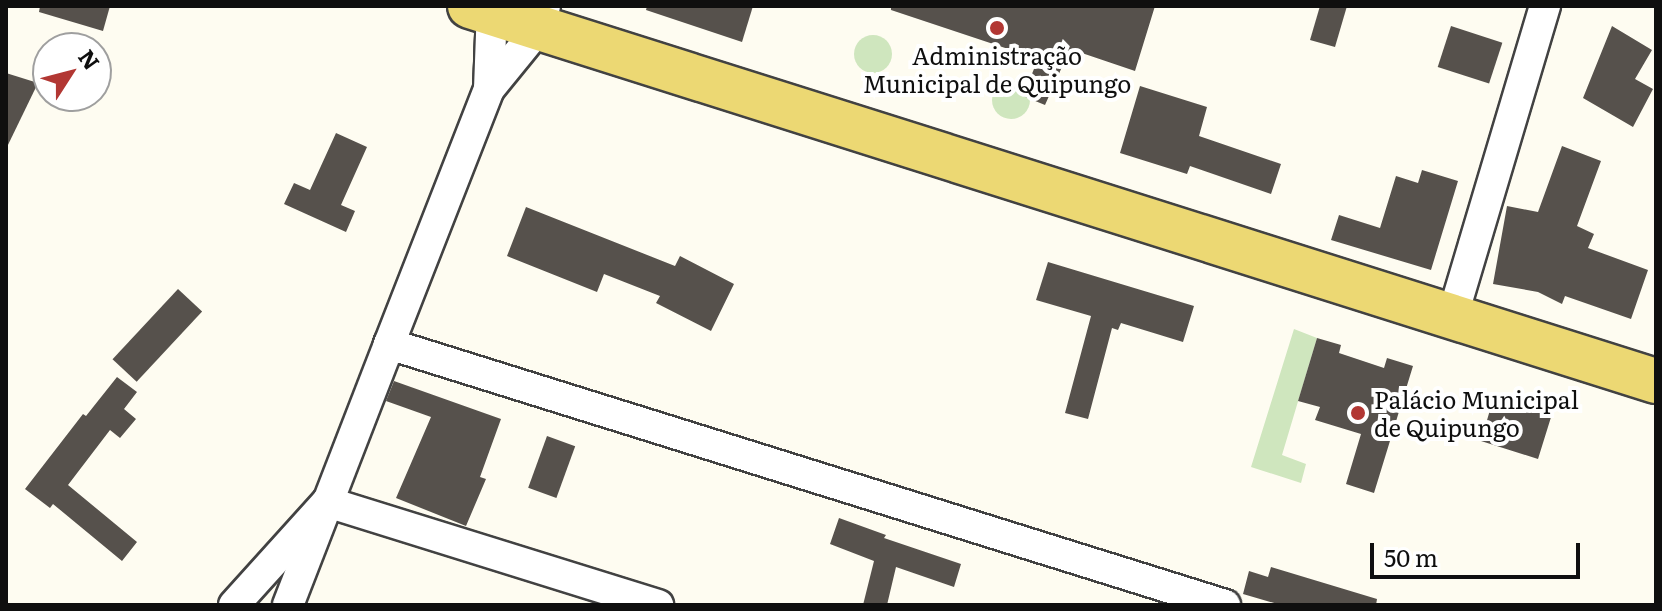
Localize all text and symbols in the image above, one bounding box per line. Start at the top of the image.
marker: Administração Municipal de Quipungo [988,19,1006,37]
north arrow [32,32,112,112]
place label: Administração Municipal de Quipungo [863,41,1131,97]
text: N [71,42,109,76]
place label: Palácio Municipal de Quipungo [1374,385,1579,441]
marker: Palácio Municipal de Quipungo [1349,404,1367,422]
scale bar [1374,527,1584,577]
text: 50 m [1384,539,1438,574]

